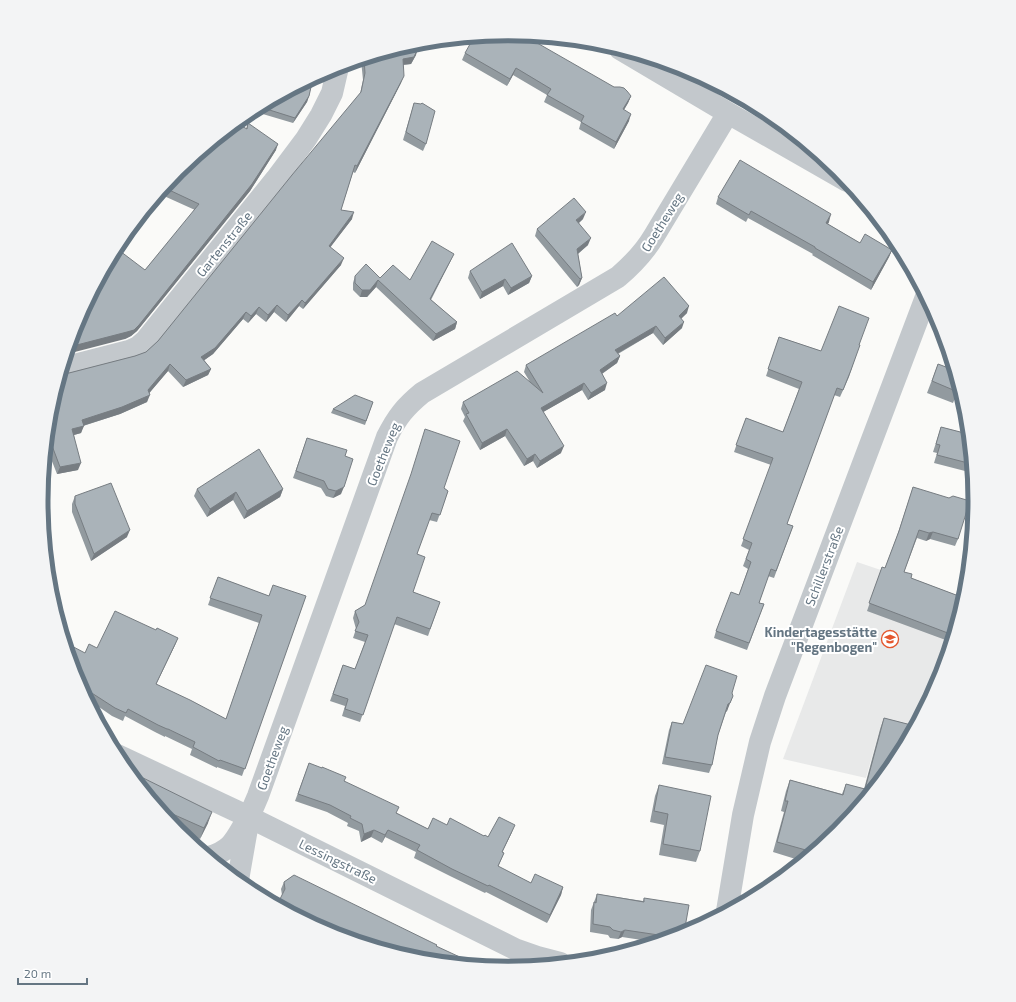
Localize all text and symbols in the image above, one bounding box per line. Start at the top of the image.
street label: Goetheweg [637,189,687,255]
street label: Gartenstraße [193,208,255,280]
street label: Goetheweg [363,420,403,488]
street label: Schillerstraße [801,524,847,608]
place label: Kindertagesstätte "Regenbogen" [765,624,877,655]
school or university icon: Kindertagesstätte "Regenbogen" [880,629,900,649]
street label: Goetheweg [253,724,291,792]
street label: Lessingstraße [296,835,380,887]
scale bar [18,960,87,986]
text: 20 m [24,966,51,980]

